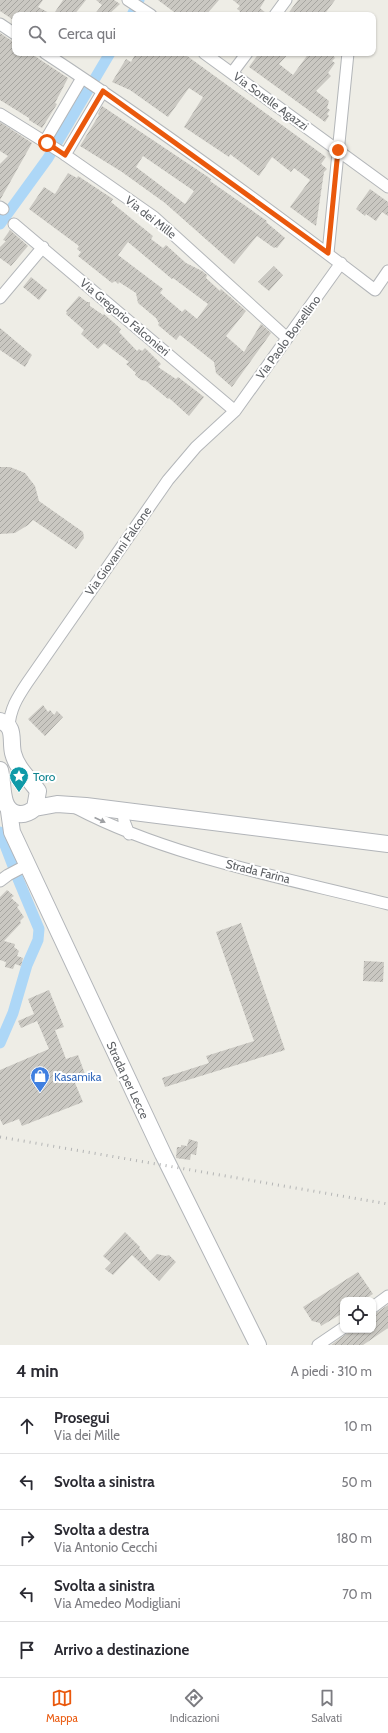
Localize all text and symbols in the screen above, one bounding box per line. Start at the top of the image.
search box [12,12,376,56]
icon: search [26,23,48,45]
text: Cerca qui [58,25,116,43]
street label: Via Sorelle Agazzi [230,69,312,133]
route start [38,134,56,152]
route end [329,141,347,159]
street label: Via dei Mille [122,192,180,242]
street label: Via Gregorio Falconieri [77,275,173,359]
street label: Via Paolo Borsellino [252,292,324,382]
street label: Via Giovanni Falcone [82,504,154,598]
place icon: Toro [8,765,30,793]
place label: Toro [33,769,56,784]
one-way arrow [94,817,106,823]
street label: Strada Farina [224,856,292,886]
street label: Strada per Lecce [104,1039,152,1121]
shop icon: Kasamika [29,1065,51,1093]
place label: Kasamika [54,1069,102,1084]
map controls [340,1297,376,1333]
button: locate [340,1297,376,1333]
text: 4 min [16,1361,59,1381]
text: A piedi · 310 m [291,1363,372,1379]
text: Prosegui [54,1409,110,1427]
icon: ahead [16,1415,38,1437]
text: 10 m [344,1418,372,1434]
text: Via dei Mille [54,1427,120,1443]
icon: left [16,1471,38,1493]
text: Svolta a sinistra [54,1473,155,1491]
text: 50 m [342,1474,372,1490]
text: Svolta a destra [54,1521,149,1539]
icon: right [16,1527,38,1549]
text: 180 m [336,1530,372,1546]
text: Via Antonio Cecchi [54,1539,157,1555]
text: Svolta a sinistra [54,1577,155,1595]
icon: left [16,1583,38,1605]
text: 70 m [342,1586,372,1602]
text: Via Amedeo Modigliani [54,1595,181,1611]
icon: arrive [16,1639,38,1661]
text: Arrivo a destinazione [54,1641,189,1659]
tab: Mappa [46,1687,78,1725]
tab: Indicazioni [170,1687,219,1725]
tab: Salvati [311,1687,342,1725]

